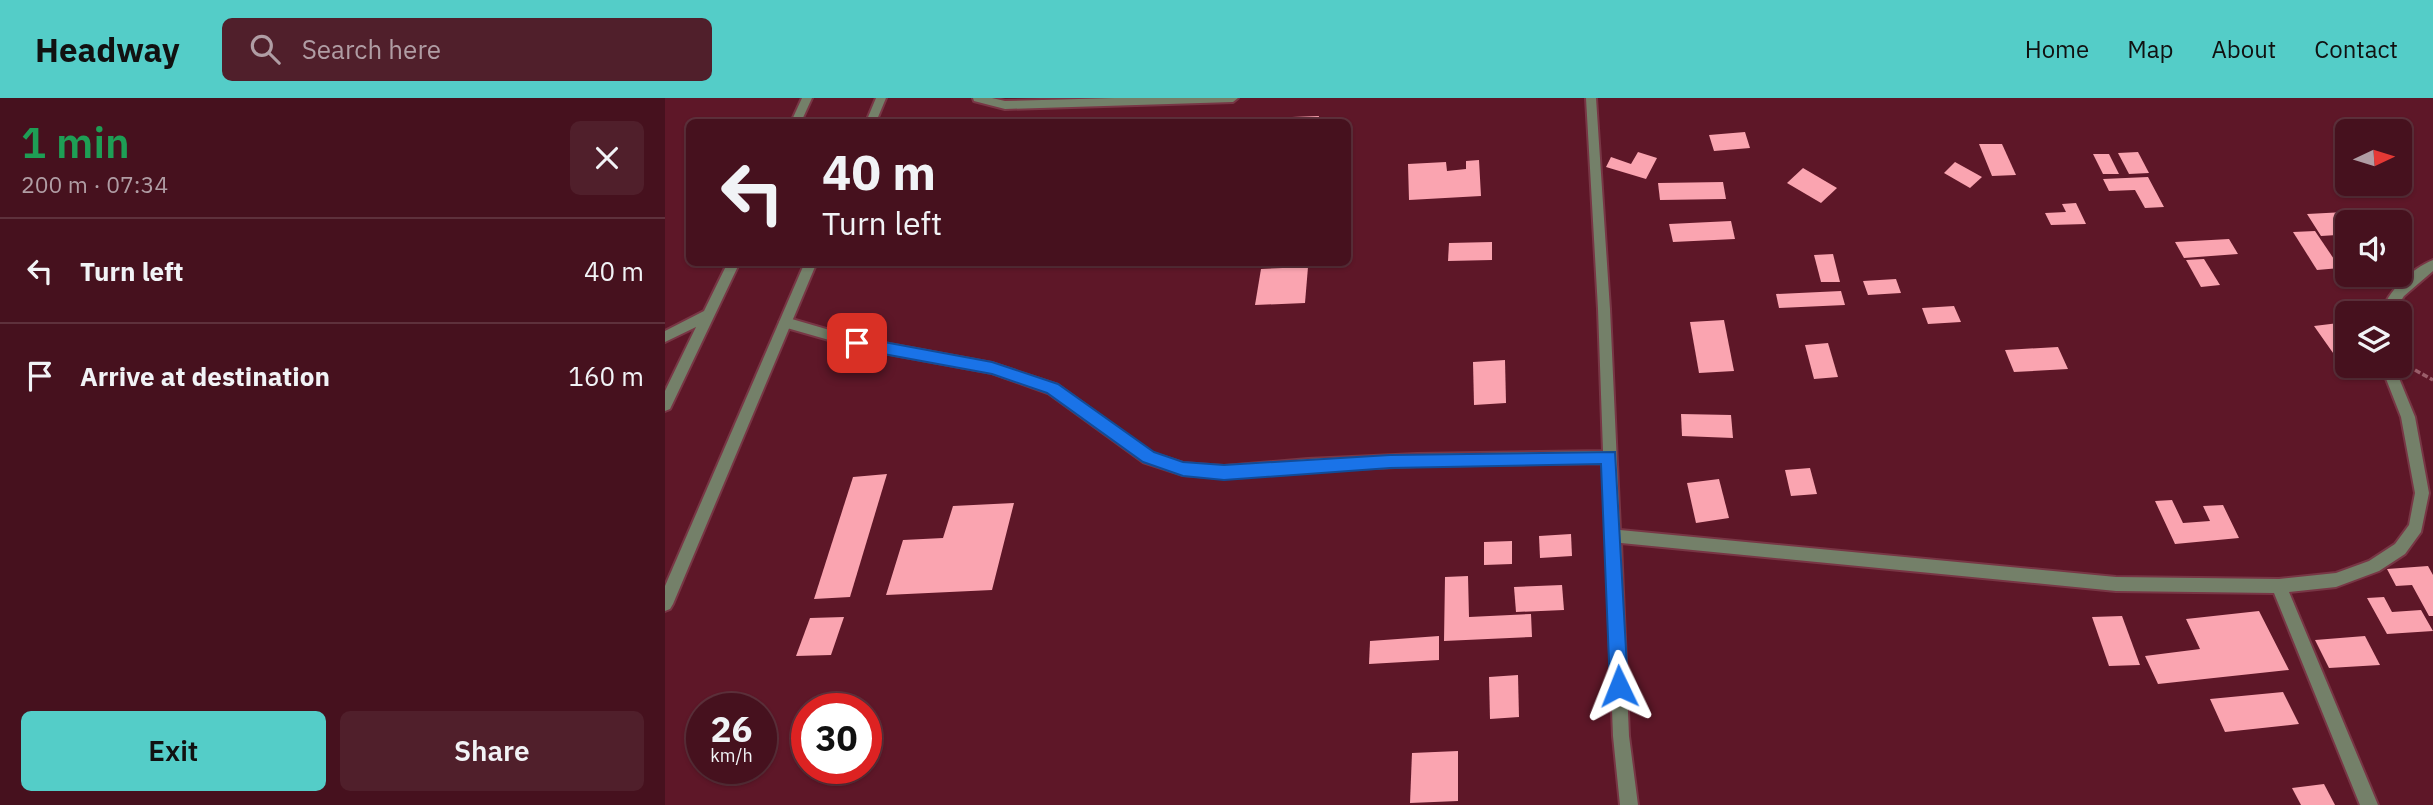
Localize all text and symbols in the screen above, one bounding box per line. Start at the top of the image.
search box [222,18,712,81]
text: Headway [35,28,180,71]
icon: search [246,30,284,68]
text: Search here [302,32,441,66]
text: Home [2025,33,2089,65]
text: Map [2127,33,2173,65]
text: About [2211,33,2276,65]
text: Contact [2314,33,2398,65]
text: 1 min [21,115,130,170]
north arrow [2335,119,2411,196]
map controls [2335,119,2412,378]
button: close [570,121,644,195]
text: 40 m [822,140,936,203]
icon: left [707,147,798,238]
text: 200 m · 07:34 [21,169,168,199]
text: Turn left [822,202,942,244]
button: sound [2335,210,2412,287]
icon: left [21,252,59,290]
text: Turn left [80,254,183,288]
text: 40 m [584,254,644,288]
button: layers [2335,301,2412,378]
pin [827,313,887,373]
icon: arrive [838,324,876,362]
icon: arrive [21,357,59,395]
text: Arrive at destination [80,359,330,393]
text: 160 m [568,359,644,393]
position arrow [1582,649,1656,723]
speed limit sign: 30 [791,693,882,784]
text: 26 [710,706,753,752]
button: Exit [21,711,326,791]
button: Share [340,711,644,791]
text: km/h [710,744,753,767]

